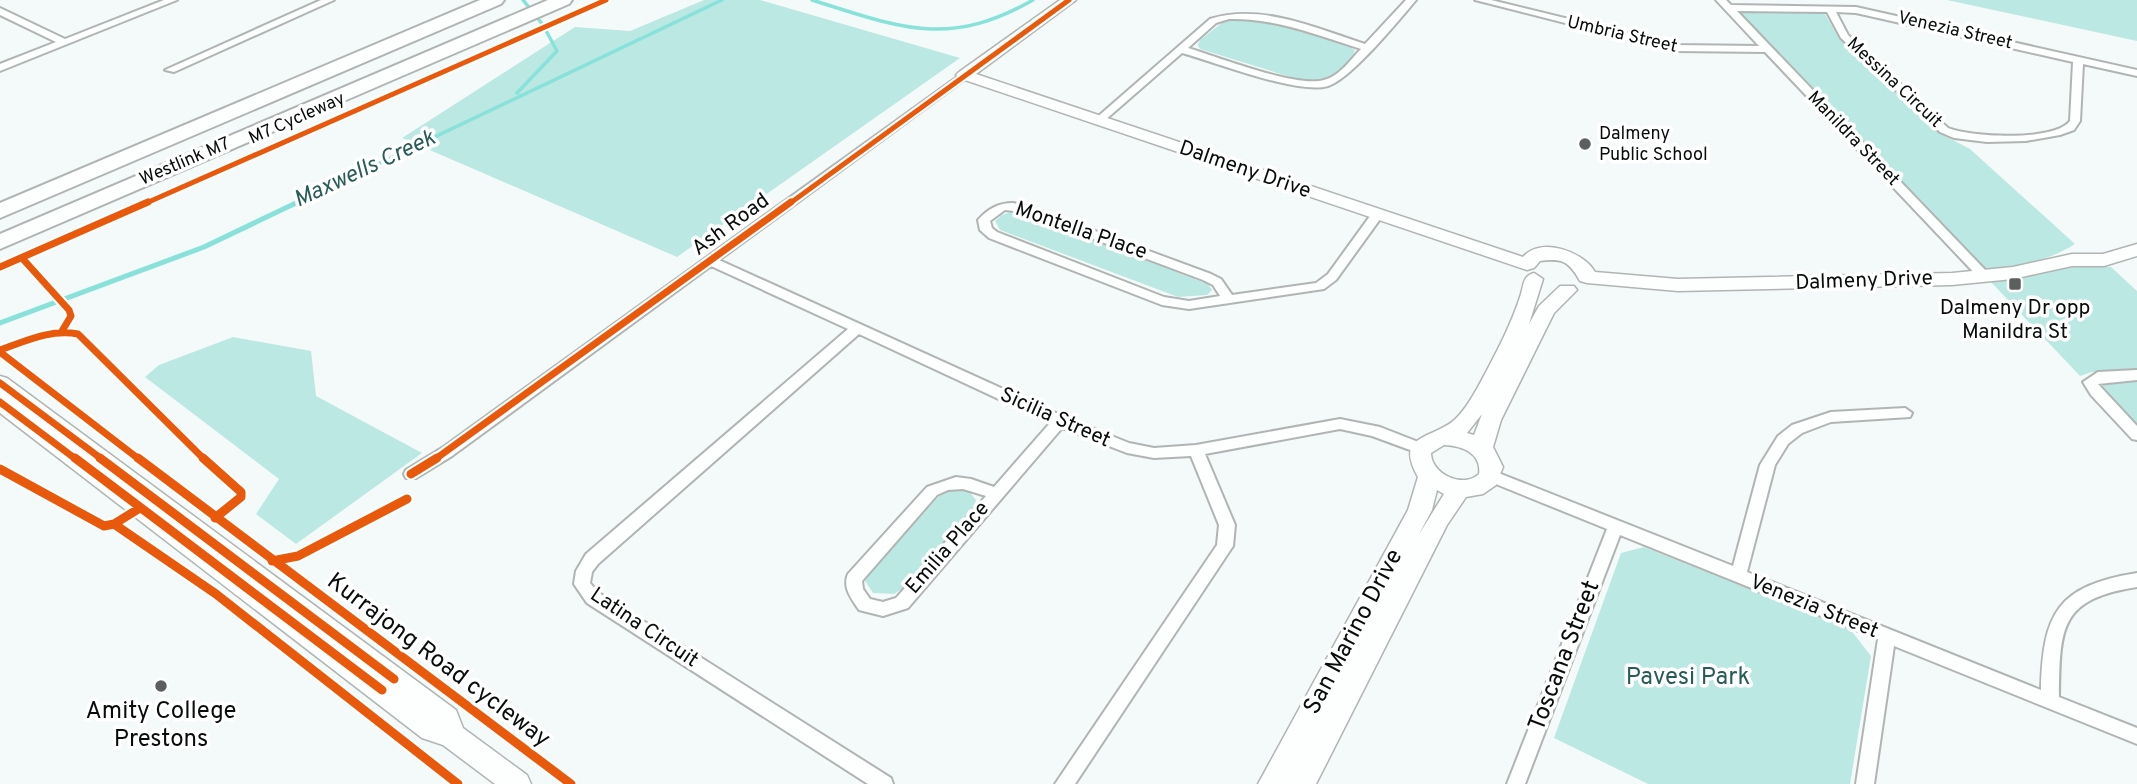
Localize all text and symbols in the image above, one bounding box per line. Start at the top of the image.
street label: Venezia Street [1896,7,2014,55]
street label: Umbria Street [1565,11,1679,59]
street label: Messina Circuit [1841,33,1947,133]
street label: Manildra Street [1802,87,1904,191]
street label: M7 Cycleway [245,88,349,150]
place label: Dalmeny Public School [1599,123,1708,167]
water label: Maxwells Creek [290,124,441,215]
street label: Westlink M7 [136,133,234,191]
street label: Dalmeny Drive [1176,135,1314,205]
marker: Dalmeny Public School [1577,136,1593,152]
street label: Ash Road [687,188,775,262]
street label: Montella Place [1011,196,1151,266]
street label: Dalmeny Drive [1795,265,1933,297]
marker: Dalmeny Dr opp Manildra St [2007,276,2023,292]
place label: Dalmeny Dr opp Manildra St [1940,295,2090,346]
street label: Sicilia Street [995,382,1115,454]
street label: Emilia Place [900,496,996,600]
street label: San Marino Drive [1298,544,1410,720]
street label: Kurrajong Road cycleway [320,567,556,755]
street label: Venezia Street [1746,569,1882,645]
street label: Toscana Street [1523,577,1607,735]
street label: Latina Circuit [585,582,703,674]
park label: Pavesi Park [1626,663,1750,693]
marker: Amity College Prestons [153,678,169,694]
place label: Amity College Prestons [86,697,236,755]

